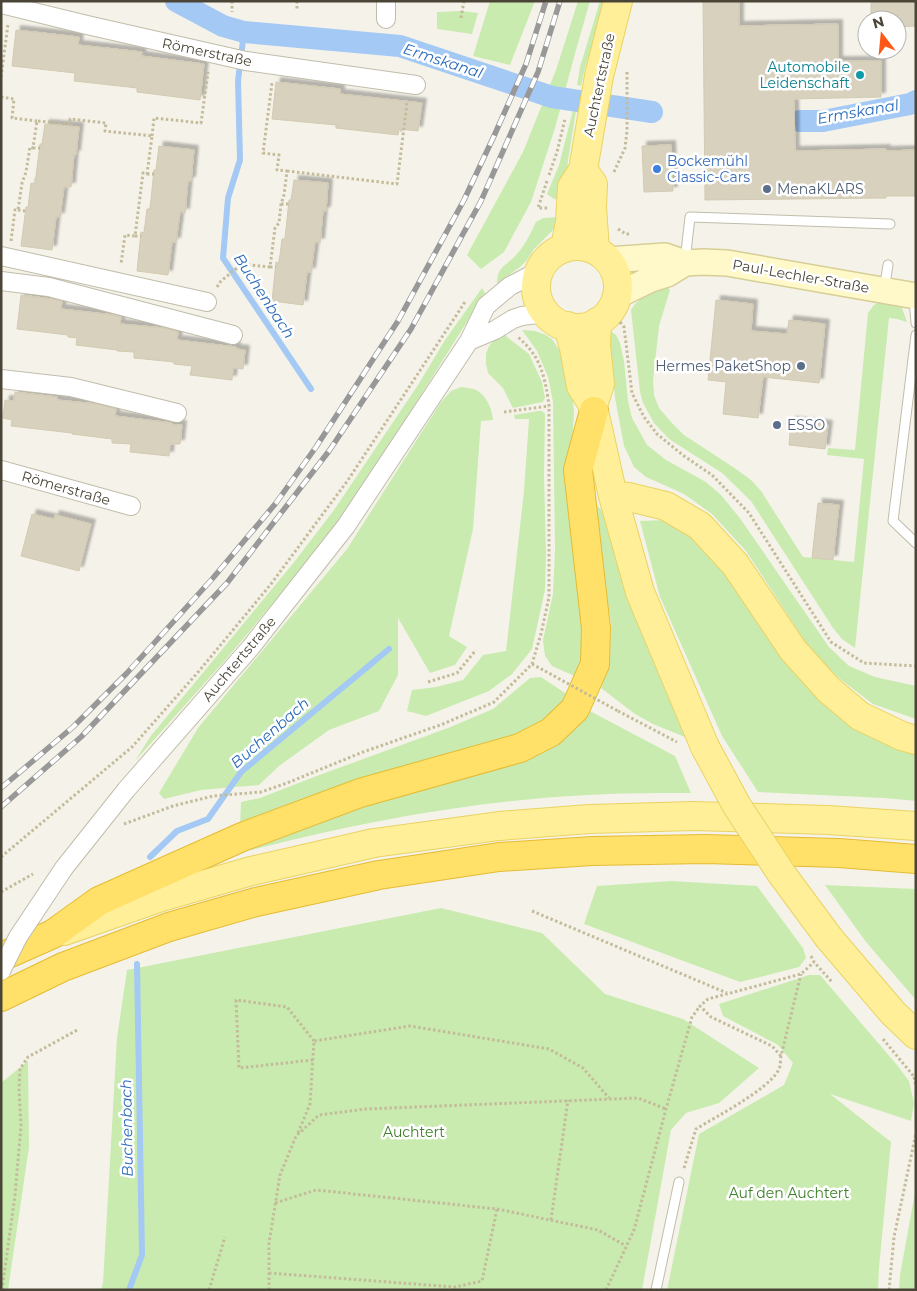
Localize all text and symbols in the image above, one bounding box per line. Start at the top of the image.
north arrow [857,10,907,60]
text: N [870,12,886,33]
street label: Auchtertstraße [579,32,619,138]
street label: Römerstraße [160,34,254,70]
water label: Ermskanal [401,39,485,82]
place label: Automobile Leidenschaft [759,58,850,92]
marker: Automobile Leidenschaft [854,69,866,81]
water label: Ermskanal [816,95,900,128]
place label: Bockemühl Classic-Cars [667,152,750,186]
marker: Bockemühl Classic-Cars [651,163,663,175]
place label: MenaKLARS [777,180,864,198]
marker: MenaKLARS [761,183,773,195]
water label: Buchenbach [230,250,299,342]
street label: Paul-Lechler-Straße [731,255,871,297]
place label: Hermes PaketShop [655,357,791,375]
marker: Hermes PaketShop [795,360,807,372]
place label: ESSO [787,416,826,434]
marker: ESSO [771,419,783,431]
street label: Römerstraße [20,467,112,509]
street label: Auchtertstraße [198,613,280,705]
water label: Buchenbach [227,693,313,772]
water label: Buchenbach [116,1079,137,1177]
park label: Auchtert [383,1123,445,1141]
park label: Auf den Auchtert [729,1184,850,1202]

